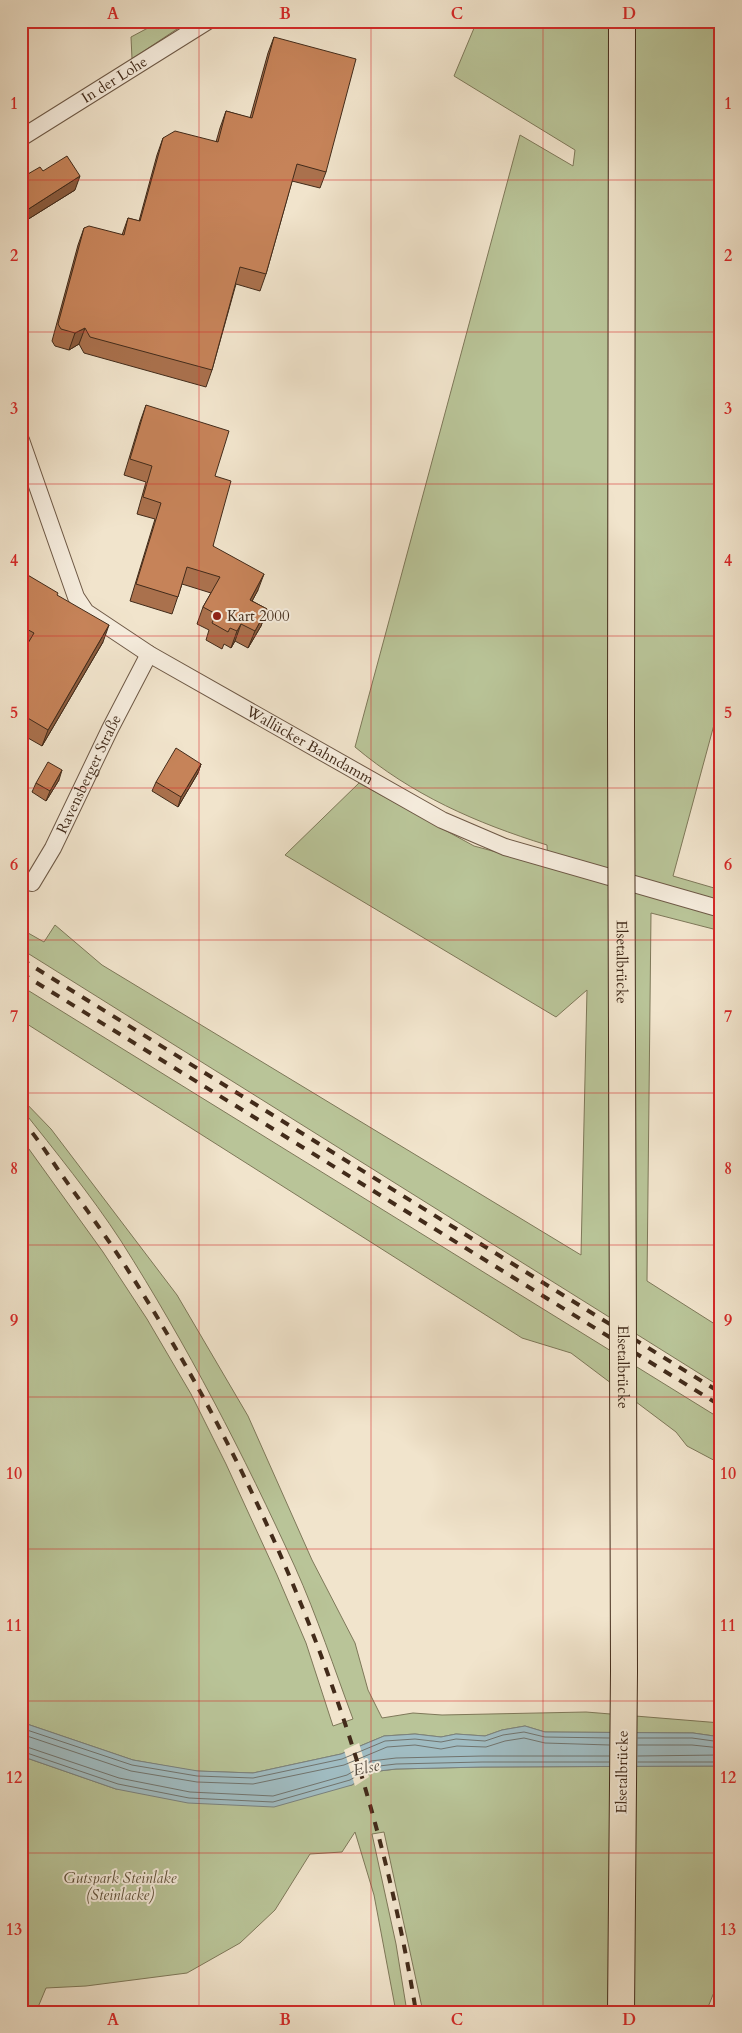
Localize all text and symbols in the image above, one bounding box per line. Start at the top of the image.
text: A [107,3,119,25]
text: B [279,3,291,25]
text: C [451,3,463,25]
text: D [622,3,636,25]
street label: In der Lohe [77,51,151,108]
text: 1 [10,93,18,115]
text: 1 [724,93,732,115]
text: 2 [10,245,18,267]
text: 2 [724,245,732,267]
text: 3 [10,398,18,420]
text: 3 [724,398,732,420]
text: 4 [10,550,18,572]
text: 4 [724,550,732,572]
place label: Kart 2000 [227,606,290,626]
marker: Kart 2000 [211,610,223,622]
street label: Wallücker Bahndamm [242,701,377,789]
text: 5 [10,702,18,724]
text: 5 [724,702,732,724]
street label: Ravensberger Straße [51,711,126,837]
text: 6 [10,854,18,876]
text: 6 [724,854,732,876]
street label: Elsetalbrücke [612,920,632,1004]
text: 7 [10,1006,18,1028]
text: 7 [724,1006,732,1028]
text: 8 [10,1158,18,1180]
text: 8 [724,1158,732,1180]
text: 9 [10,1310,18,1332]
text: 9 [724,1310,732,1332]
street label: Elsetalbrücke [613,1325,633,1409]
text: 10 [6,1463,22,1485]
text: 10 [720,1463,736,1485]
text: 11 [6,1615,22,1637]
text: 11 [720,1615,736,1637]
street label: Elsetalbrücke [611,1730,633,1814]
water label: Else [351,1754,382,1782]
text: 12 [6,1767,22,1789]
text: 12 [720,1767,736,1789]
park label: Gutspark Steinlake (Steinlacke) [64,1868,177,1905]
text: 13 [6,1919,22,1941]
text: 13 [720,1919,736,1941]
text: A [107,2009,119,2031]
text: B [279,2009,291,2031]
text: C [451,2009,463,2031]
text: D [622,2009,636,2031]

